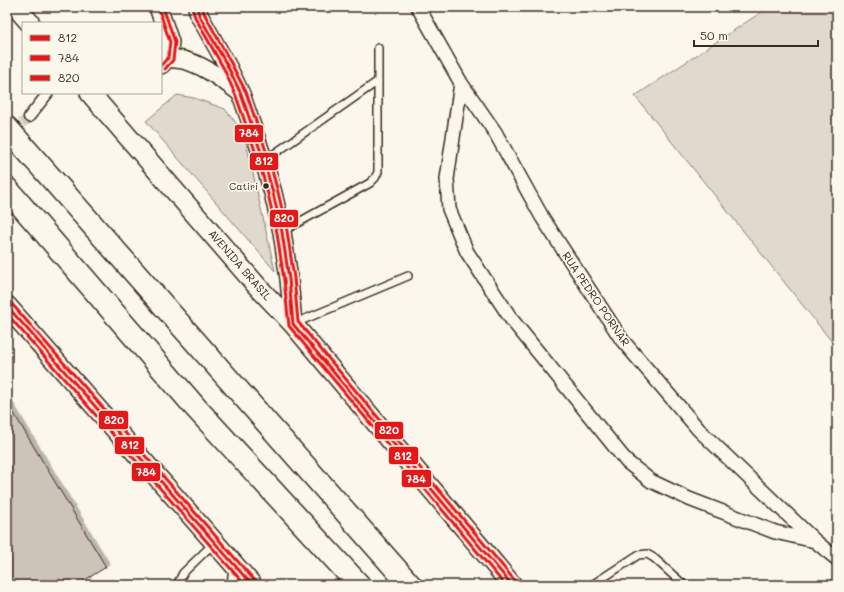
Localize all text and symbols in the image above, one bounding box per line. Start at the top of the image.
legend [22,22,162,94]
scale bar [694,22,818,48]
text: 50 m [700,27,728,43]
text: 812 [58,29,77,45]
text: 784 [58,49,79,65]
text: 820 [58,69,80,85]
line badge: 784 [234,124,264,143]
text: 784 [239,125,259,140]
line badge: 812 [249,152,279,171]
text: 812 [255,153,273,168]
place label: Catiri [229,179,258,193]
marker: Catiri [261,181,271,191]
line badge: 820 [269,209,299,228]
text: 820 [274,210,294,225]
street label: AVENIDA BRASIL [205,226,275,303]
street label: RUA PEDRO PORNAR [559,249,634,349]
line badge: 820 [98,410,129,430]
text: 820 [104,412,124,427]
line badge: 820 [374,421,404,440]
text: 820 [379,422,399,437]
line badge: 812 [114,436,145,455]
text: 812 [121,437,139,452]
line badge: 812 [388,446,419,465]
text: 812 [394,448,412,463]
line badge: 784 [131,462,161,482]
text: 784 [136,464,156,479]
line badge: 784 [401,469,432,488]
text: 784 [406,471,426,486]

